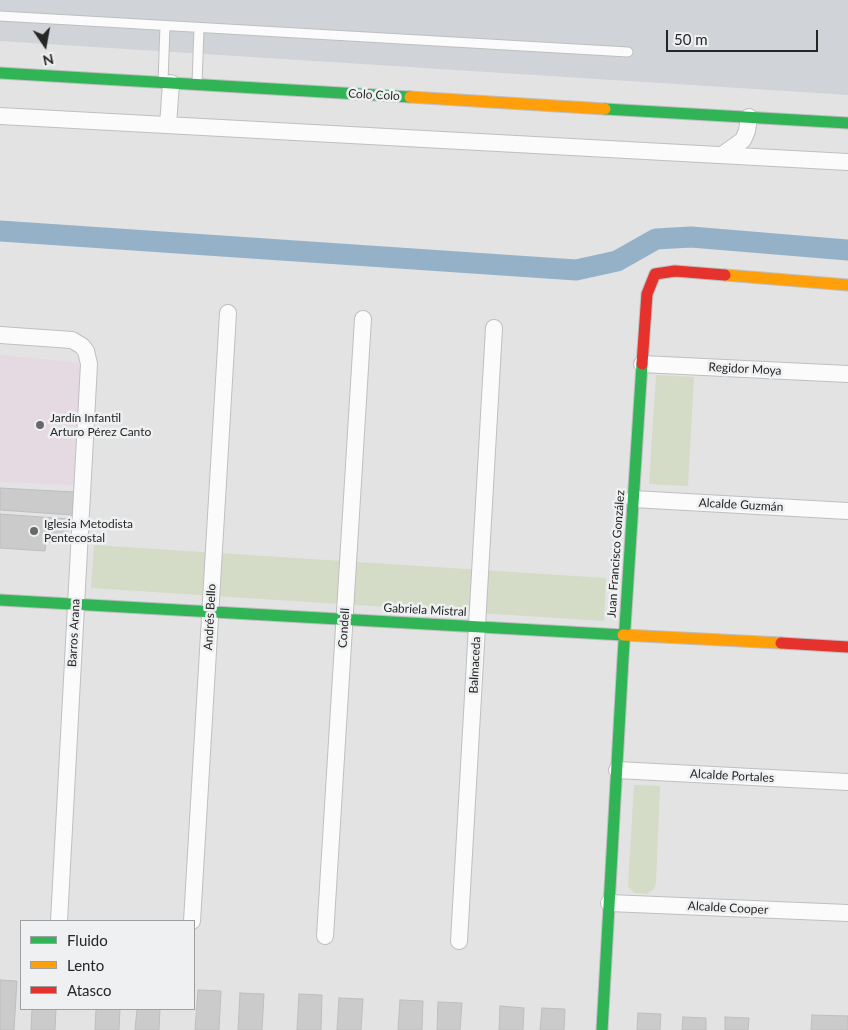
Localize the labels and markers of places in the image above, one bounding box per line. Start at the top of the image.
place label: Jardín Infantil Arturo Pérez Canto [50,411,151,439]
marker: Jardín Infantil Arturo Pérez Canto [34,419,46,431]
place label: Iglesia Metodista Pentecostal [44,517,133,545]
marker: Iglesia Metodista Pentecostal [28,525,40,537]

